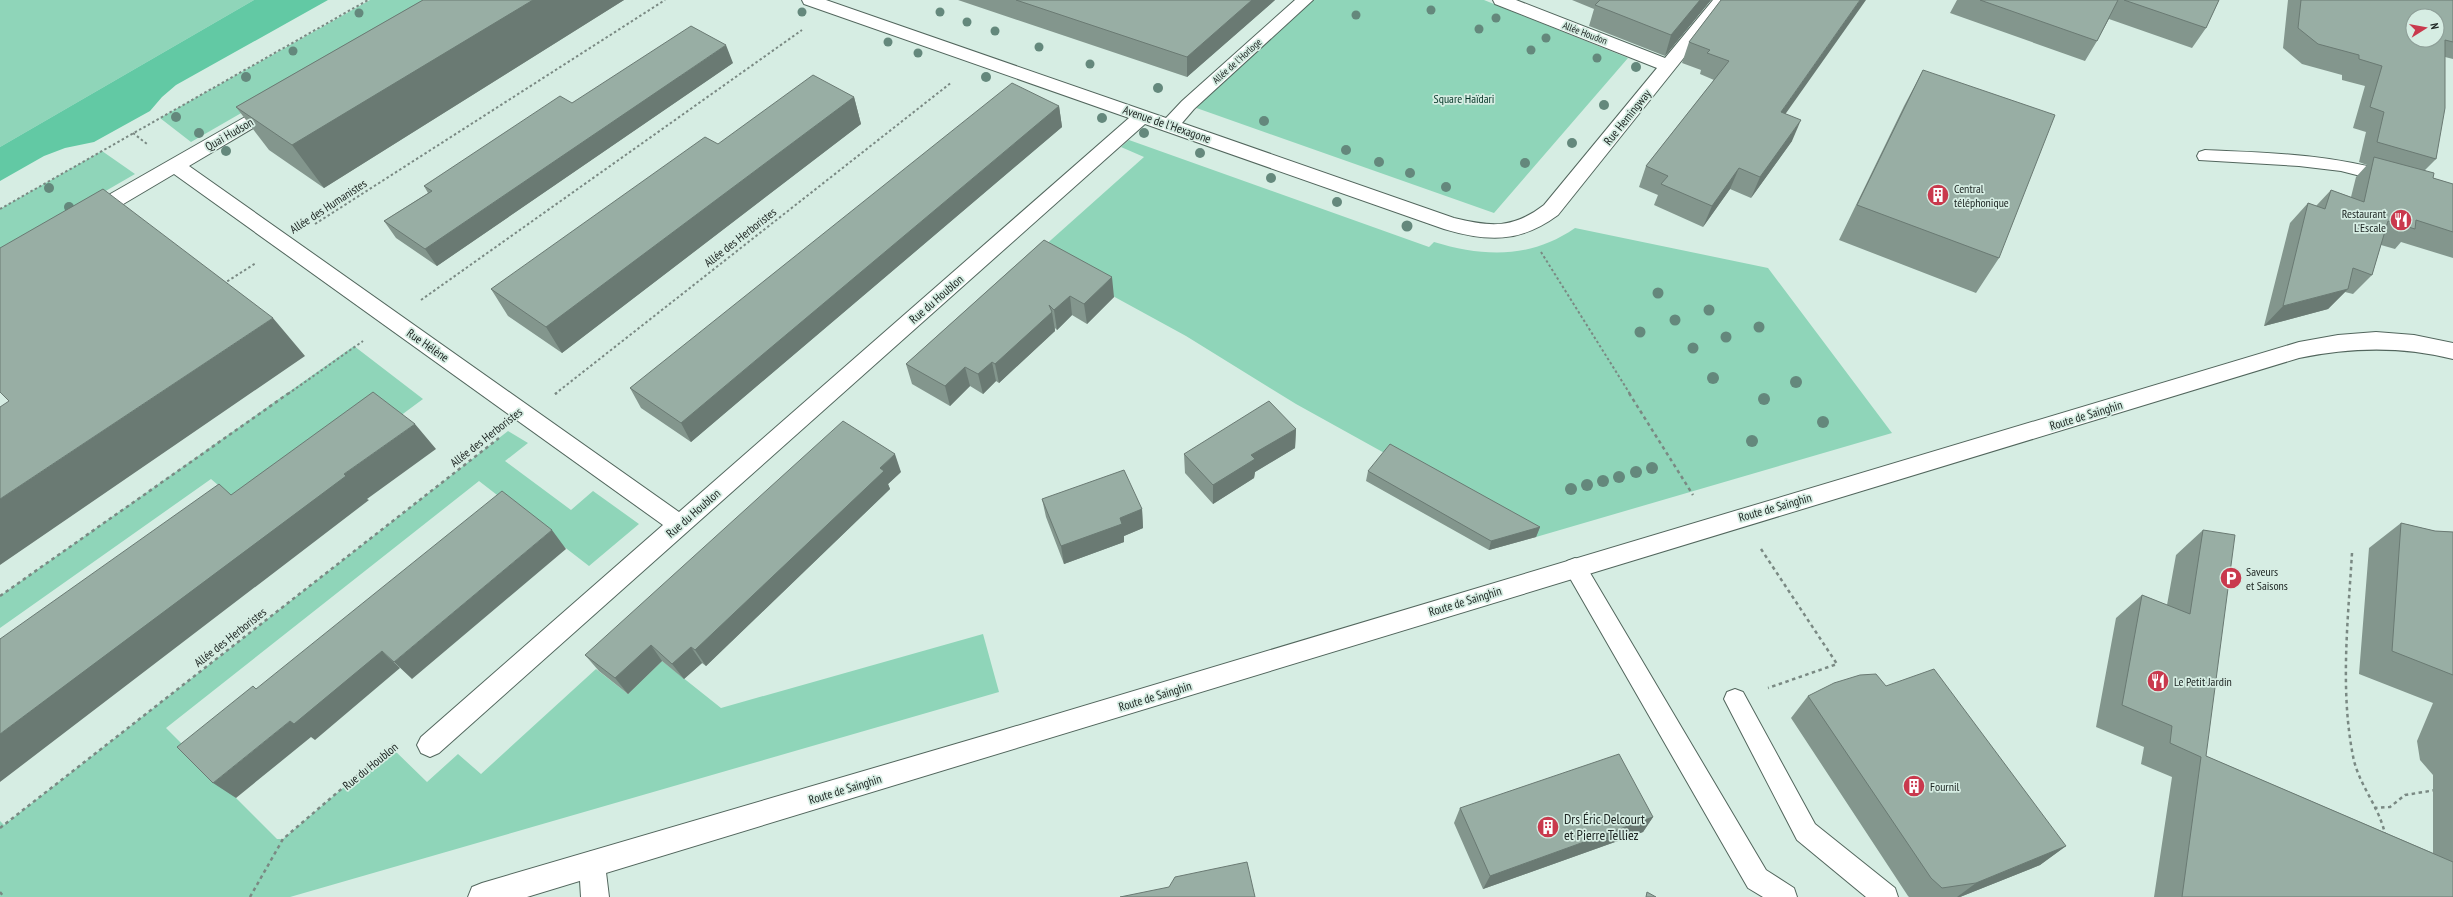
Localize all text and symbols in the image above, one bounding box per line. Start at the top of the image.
north arrow [2405,8,2445,48]
street label: Allée Houdon [1561,19,1609,47]
text: N [2427,22,2442,30]
street label: Allée de l'Horloge [1210,35,1264,87]
street label: Rue Hemingway [1600,86,1654,148]
park label: Square Haïdari [1434,91,1494,106]
street label: Avenue de l'Hexagone [1121,102,1213,146]
street label: Quai Hudson [202,114,256,154]
street label: Allée des Humanistes [287,176,369,236]
place label: Central téléphonique [1954,181,2009,210]
building icon: Central téléphonique [1925,182,1951,208]
street label: Allée des Herboristes [701,204,779,270]
place label: Restaurant L'Escale [2342,206,2387,235]
restaurant icon: Restaurant L'Escale [2388,207,2414,233]
street label: Rue du Houblon [906,271,966,327]
street label: Rue Hélène [404,325,452,365]
street label: Route de Sainghin [2048,397,2124,433]
street label: Allée des Herboristes [447,404,525,470]
street label: Rue du Houblon [663,485,723,541]
street label: Route de Sainghin [1737,489,1813,525]
place label: Saveurs et Saisons [2246,564,2288,593]
parking icon: Saveurs et Saisons [2218,565,2244,591]
street label: Route de Sainghin [1427,583,1503,619]
street label: Allée des Herboristes [191,604,269,670]
restaurant icon: Le Petit Jardin [2145,668,2171,694]
place label: Le Petit Jardin [2174,674,2232,689]
street label: Route de Sainghin [1117,678,1193,714]
street label: Rue du Houblon [339,739,401,793]
street label: Route de Sainghin [807,771,883,807]
building icon: Fournil [1901,773,1927,799]
place label: Fournil [1930,779,1960,794]
place label: Drs Éric Delcourt et Pierre Telliez [1564,810,1645,844]
building icon: Drs Éric Delcourt et Pierre Telliez [1535,814,1561,840]

